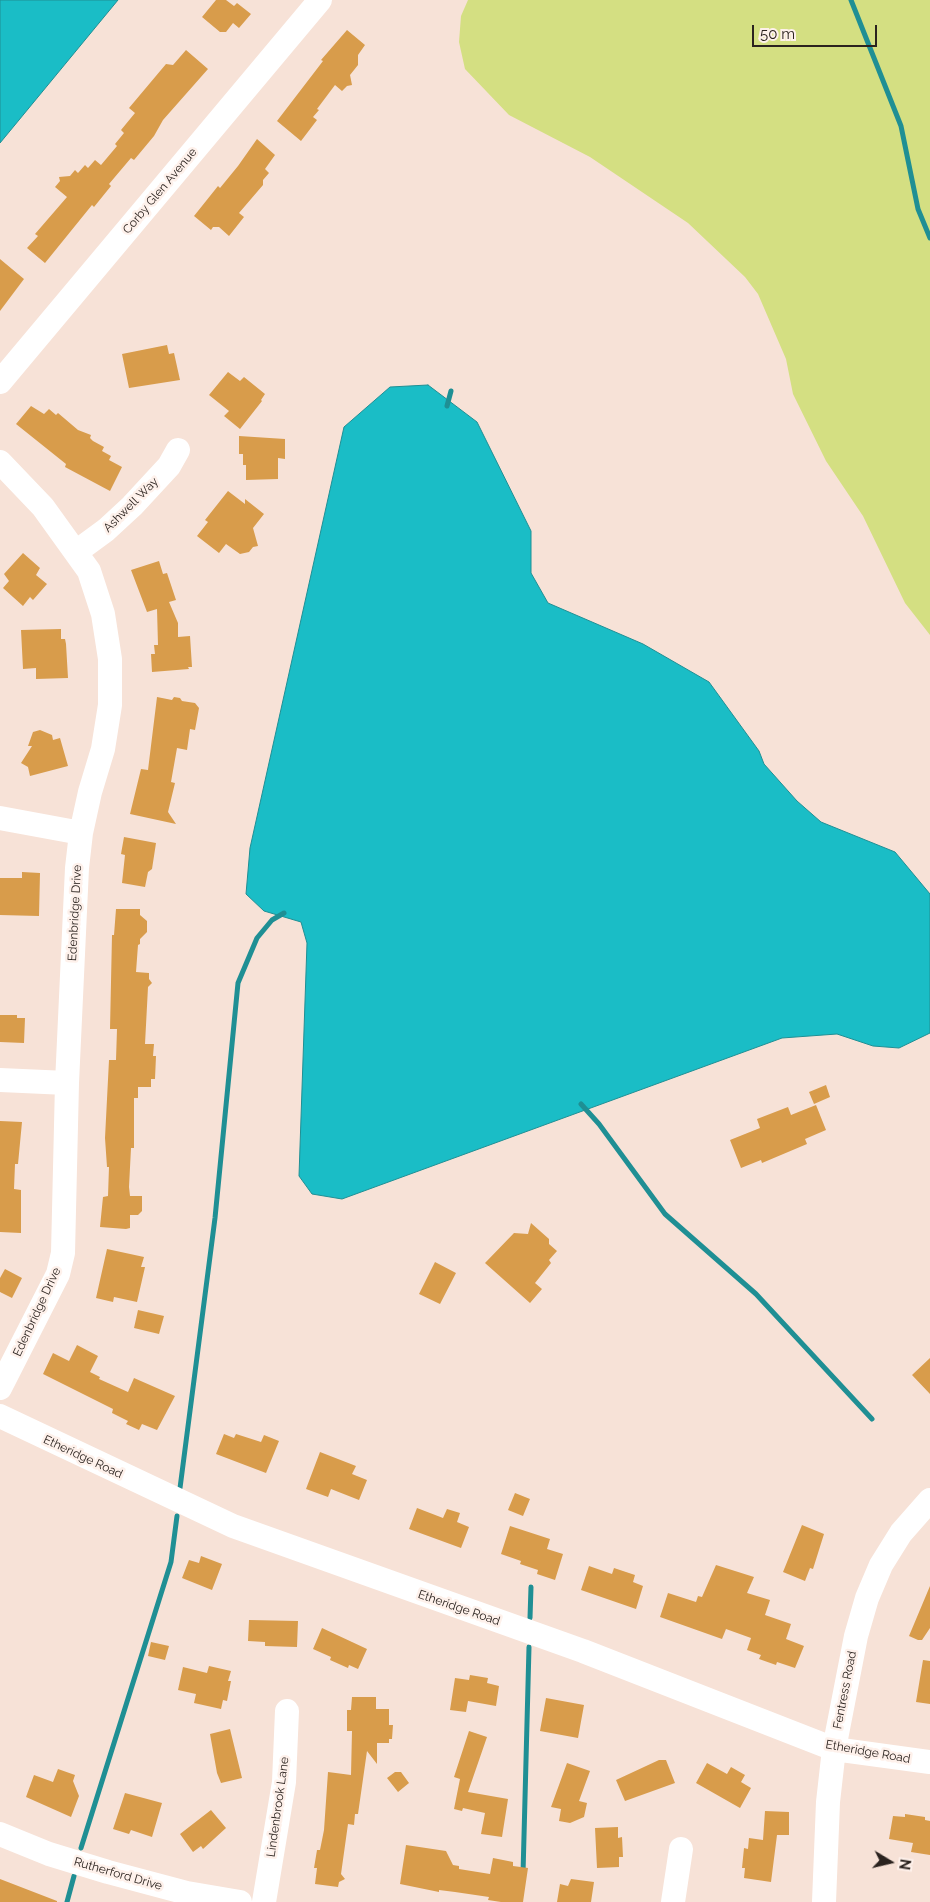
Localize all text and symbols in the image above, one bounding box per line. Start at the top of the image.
scale bar [755,15,880,47]
text: 50 m [760,25,795,43]
street label: Corby Glen Avenue [120,145,200,237]
street label: Ashwell Way [101,475,161,535]
street label: Edenbridge Drive [65,864,85,962]
street label: Edenbridge Drive [10,1265,64,1359]
street label: Etheridge Road [41,1432,125,1482]
street label: Etheridge Road [416,1587,502,1629]
street label: Fentress Road [830,1650,860,1730]
street label: Etheridge Road [824,1737,912,1767]
street label: Lindenbrook Lane [264,1756,292,1858]
north arrow [865,1837,915,1887]
street label: Rutherford Drive [72,1855,164,1893]
text: N [896,1858,914,1871]

